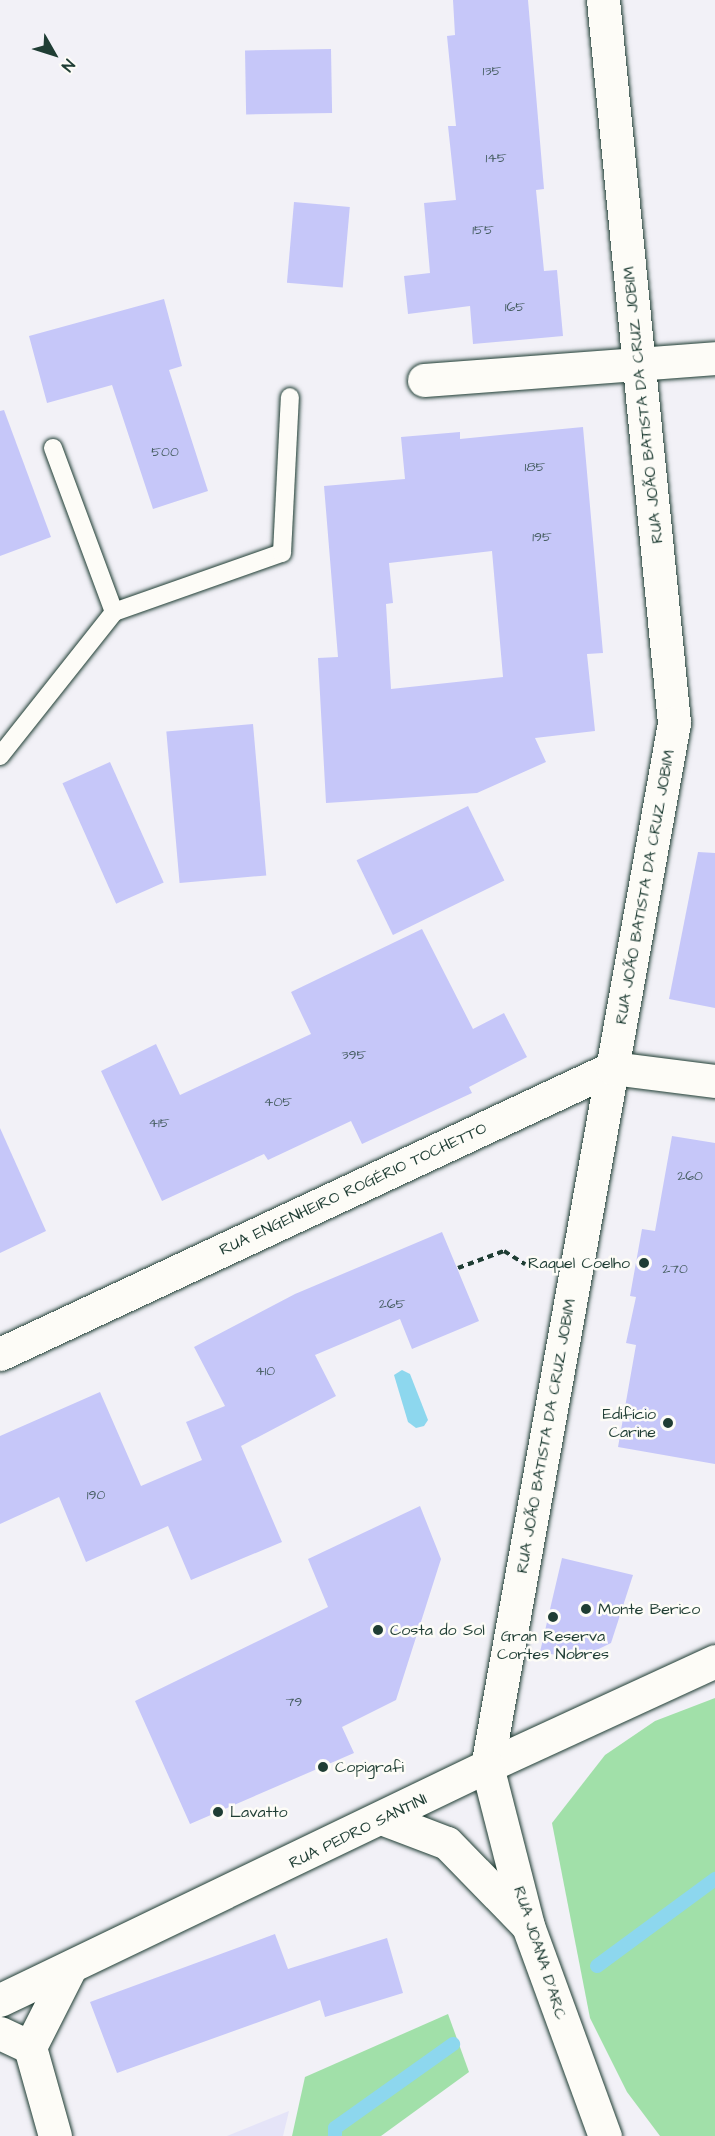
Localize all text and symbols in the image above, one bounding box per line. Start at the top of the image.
north arrow [24,24,84,84]
text: N [56,55,80,76]
house number: 135 [483,63,501,79]
house number: 145 [485,150,507,166]
house number: 155 [472,222,494,238]
street label: RUA JOÃO BATISTA DA CRUZ JOBIM [619,266,667,544]
house number: 165 [505,299,525,315]
house number: 500 [151,444,179,460]
house number: 185 [525,459,545,475]
house number: 195 [532,529,552,545]
street label: RUA JOÃO BATISTA DA CRUZ JOBIM [611,748,679,1026]
house number: 395 [341,1047,367,1063]
house number: 405 [264,1094,292,1110]
house number: 415 [148,1115,170,1131]
street label: RUA ENGENHEIRO ROGÉRIO TOCHETTO [216,1118,490,1260]
house number: 260 [677,1168,703,1184]
place label: Raquel Coelho [528,1253,630,1273]
marker: Raquel Coelho [635,1254,653,1272]
house number: 270 [662,1261,688,1277]
house number: 265 [379,1296,405,1312]
street label: RUA JOÃO BATISTA DA CRUZ JOBIM [512,1297,580,1575]
house number: 410 [255,1363,275,1379]
place label: Edifício Carine [602,1404,656,1442]
marker: Edifício Carine [661,1416,675,1430]
house number: 190 [87,1487,105,1503]
place label: Monte Berico [598,1599,700,1619]
marker: Monte Berico [579,1602,593,1616]
marker: Gran Reserva Cortes Nobres [546,1610,560,1624]
place label: Costa do Sol [390,1620,485,1640]
marker: Costa do Sol [371,1623,385,1637]
place label: Gran Reserva Cortes Nobres [497,1626,609,1664]
house number: 79 [286,1694,302,1710]
place label: Copigrafi [335,1757,404,1777]
marker: Copigrafi [316,1760,330,1774]
street label: RUA PEDRO SANTINI [286,1789,430,1873]
place label: Lavatto [230,1802,288,1822]
marker: Lavatto [211,1805,225,1819]
street label: RUA JOANA D'ARC [509,1884,571,2022]

